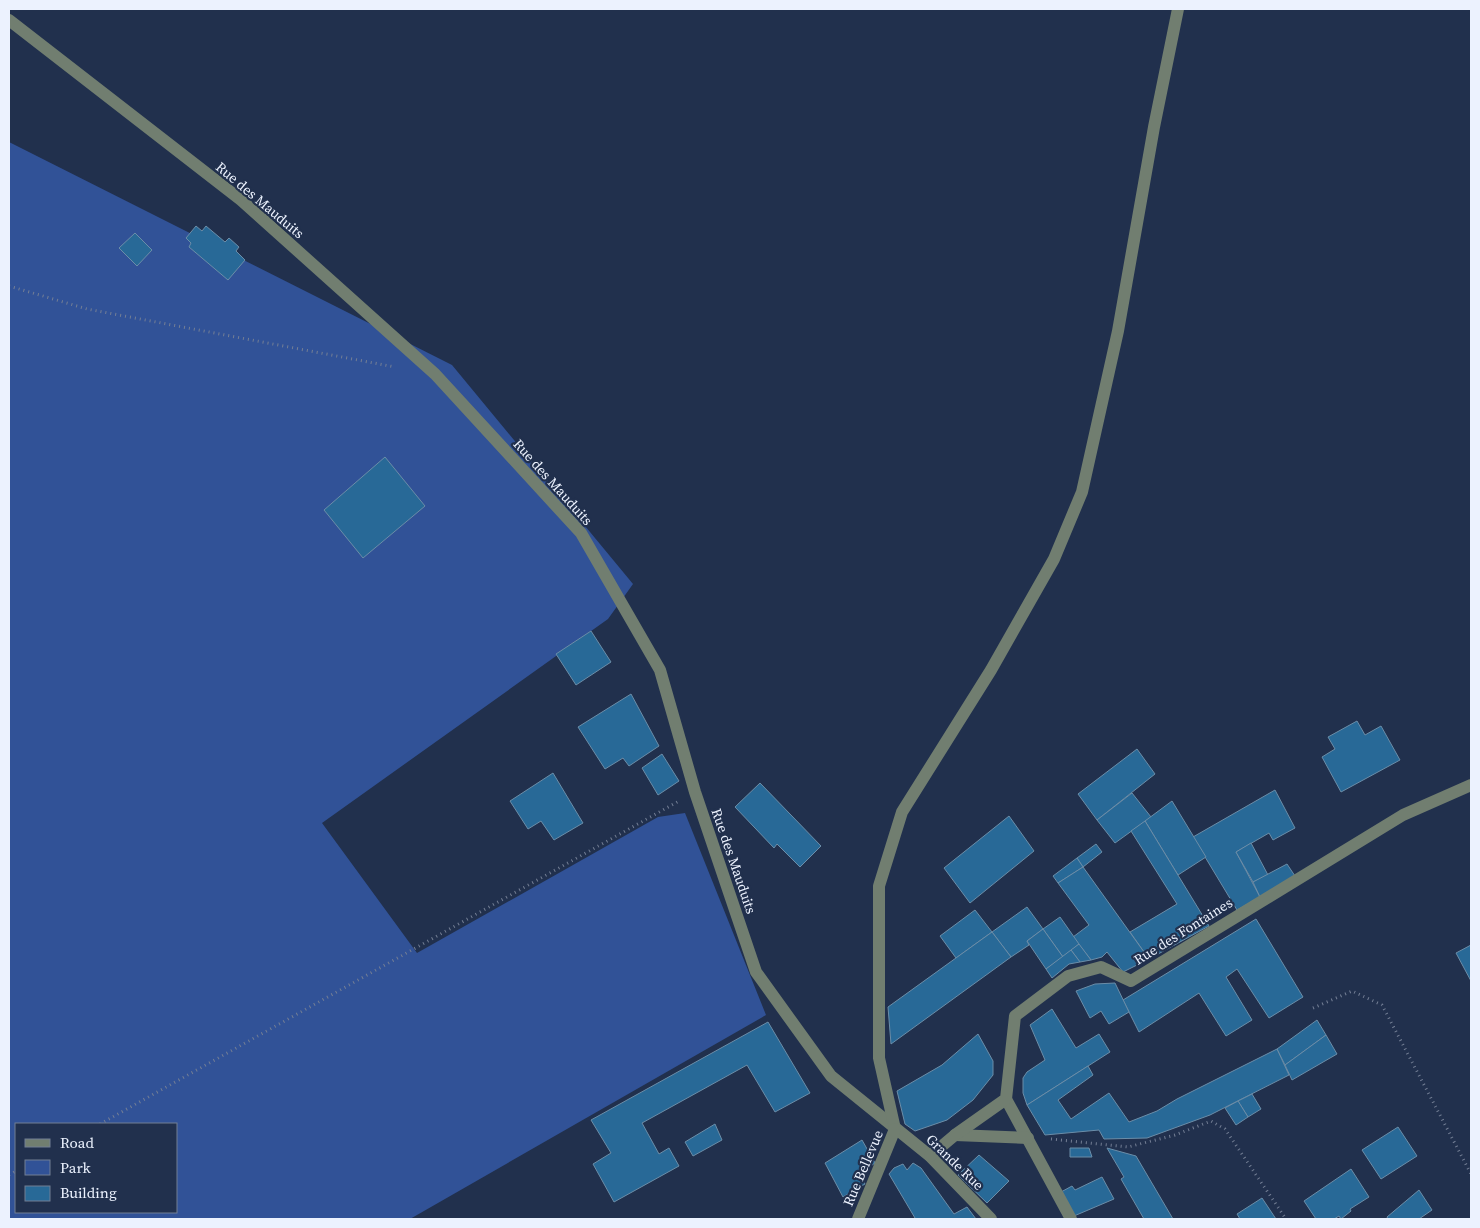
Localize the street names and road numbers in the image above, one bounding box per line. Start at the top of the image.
street label: Rue des Mauduits [211,157,309,243]
street label: Rue des Mauduits [509,434,597,530]
street label: Rue des Mauduits [707,806,761,916]
street label: Rue des Fontaines [1130,893,1236,969]
street label: Rue Bellevue [838,1127,888,1209]
street label: Grande Rue [922,1129,988,1195]

